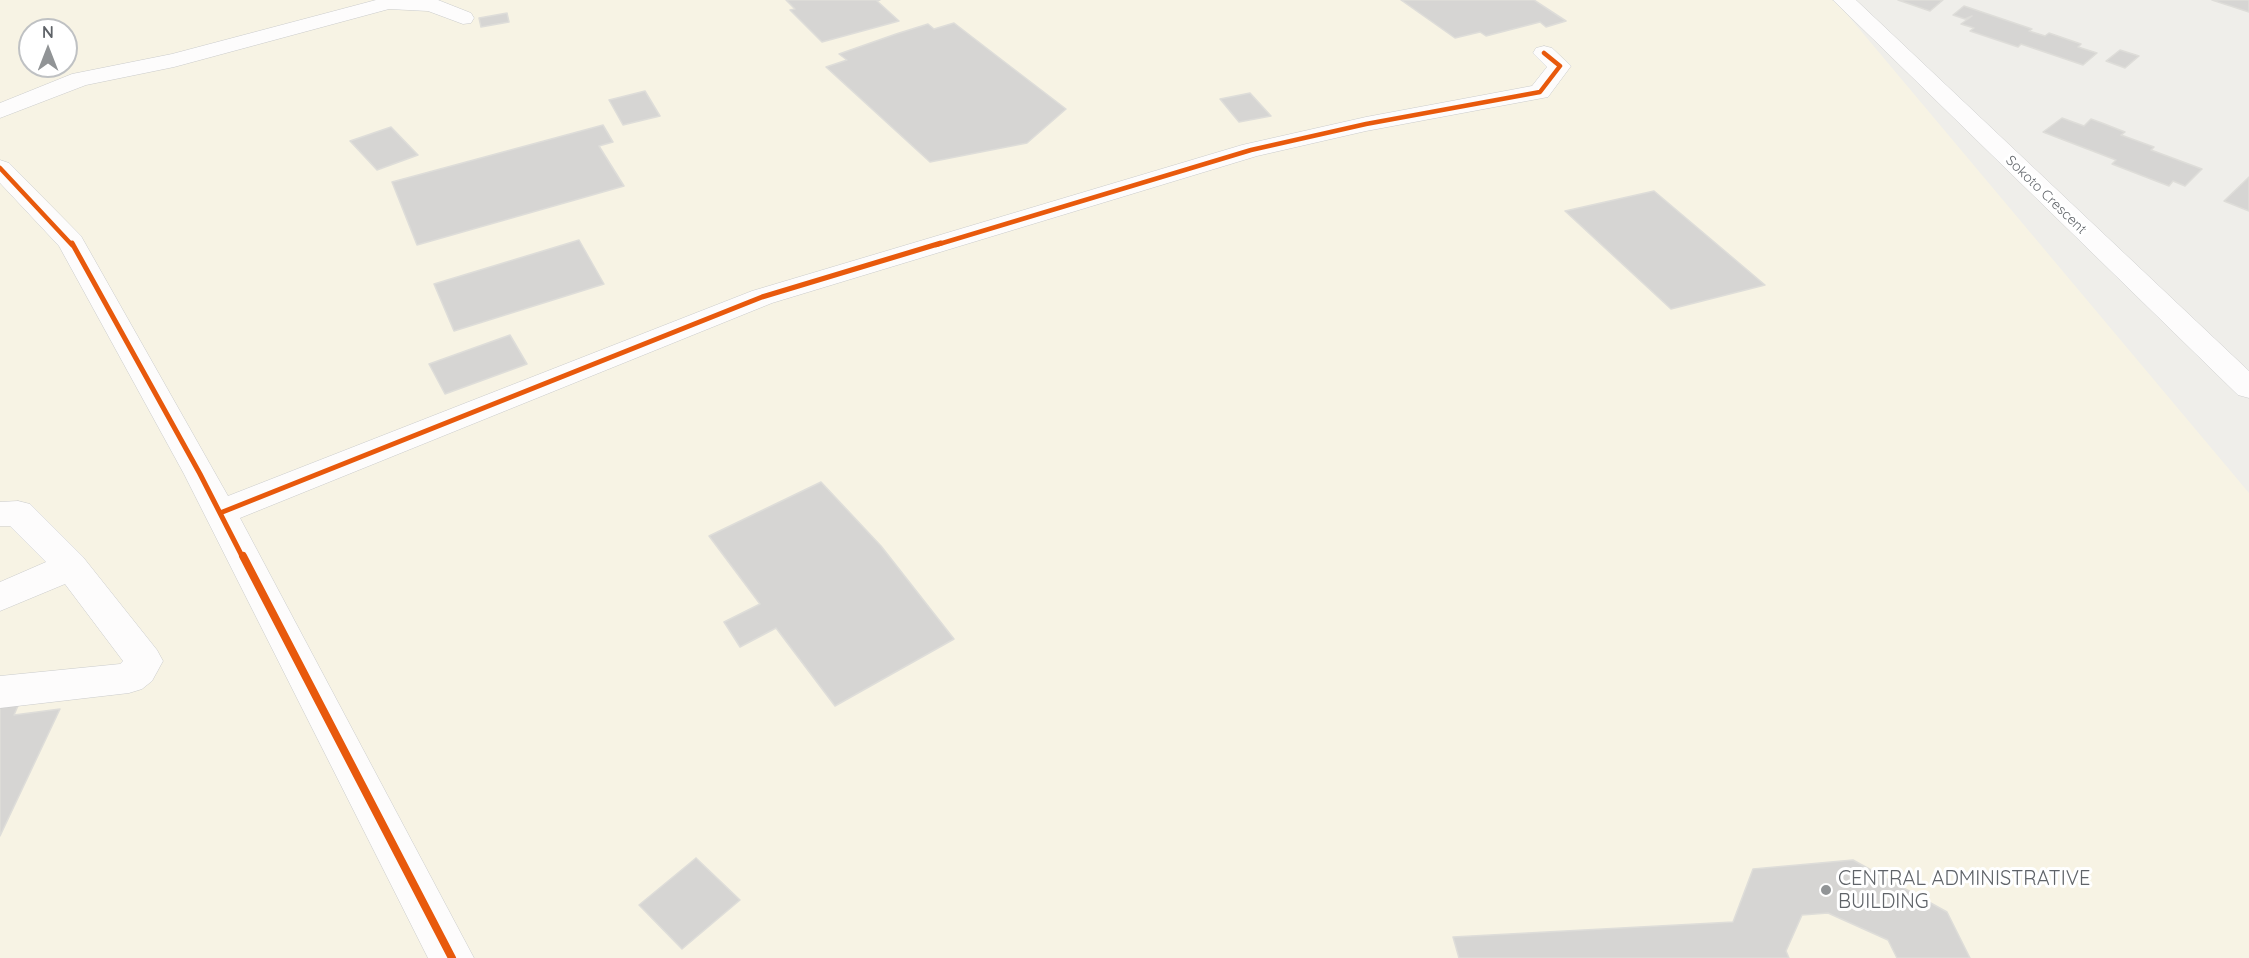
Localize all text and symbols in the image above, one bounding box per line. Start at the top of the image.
north arrow [18,18,78,78]
text: N [42,22,54,42]
street label: Sokoto Crescent [2002,152,2090,238]
place label: CENTRAL ADMINISTRATIVE BUILDING [1838,867,2090,914]
marker: CENTRAL ADMINISTRATIVE BUILDING [1819,883,1833,897]

